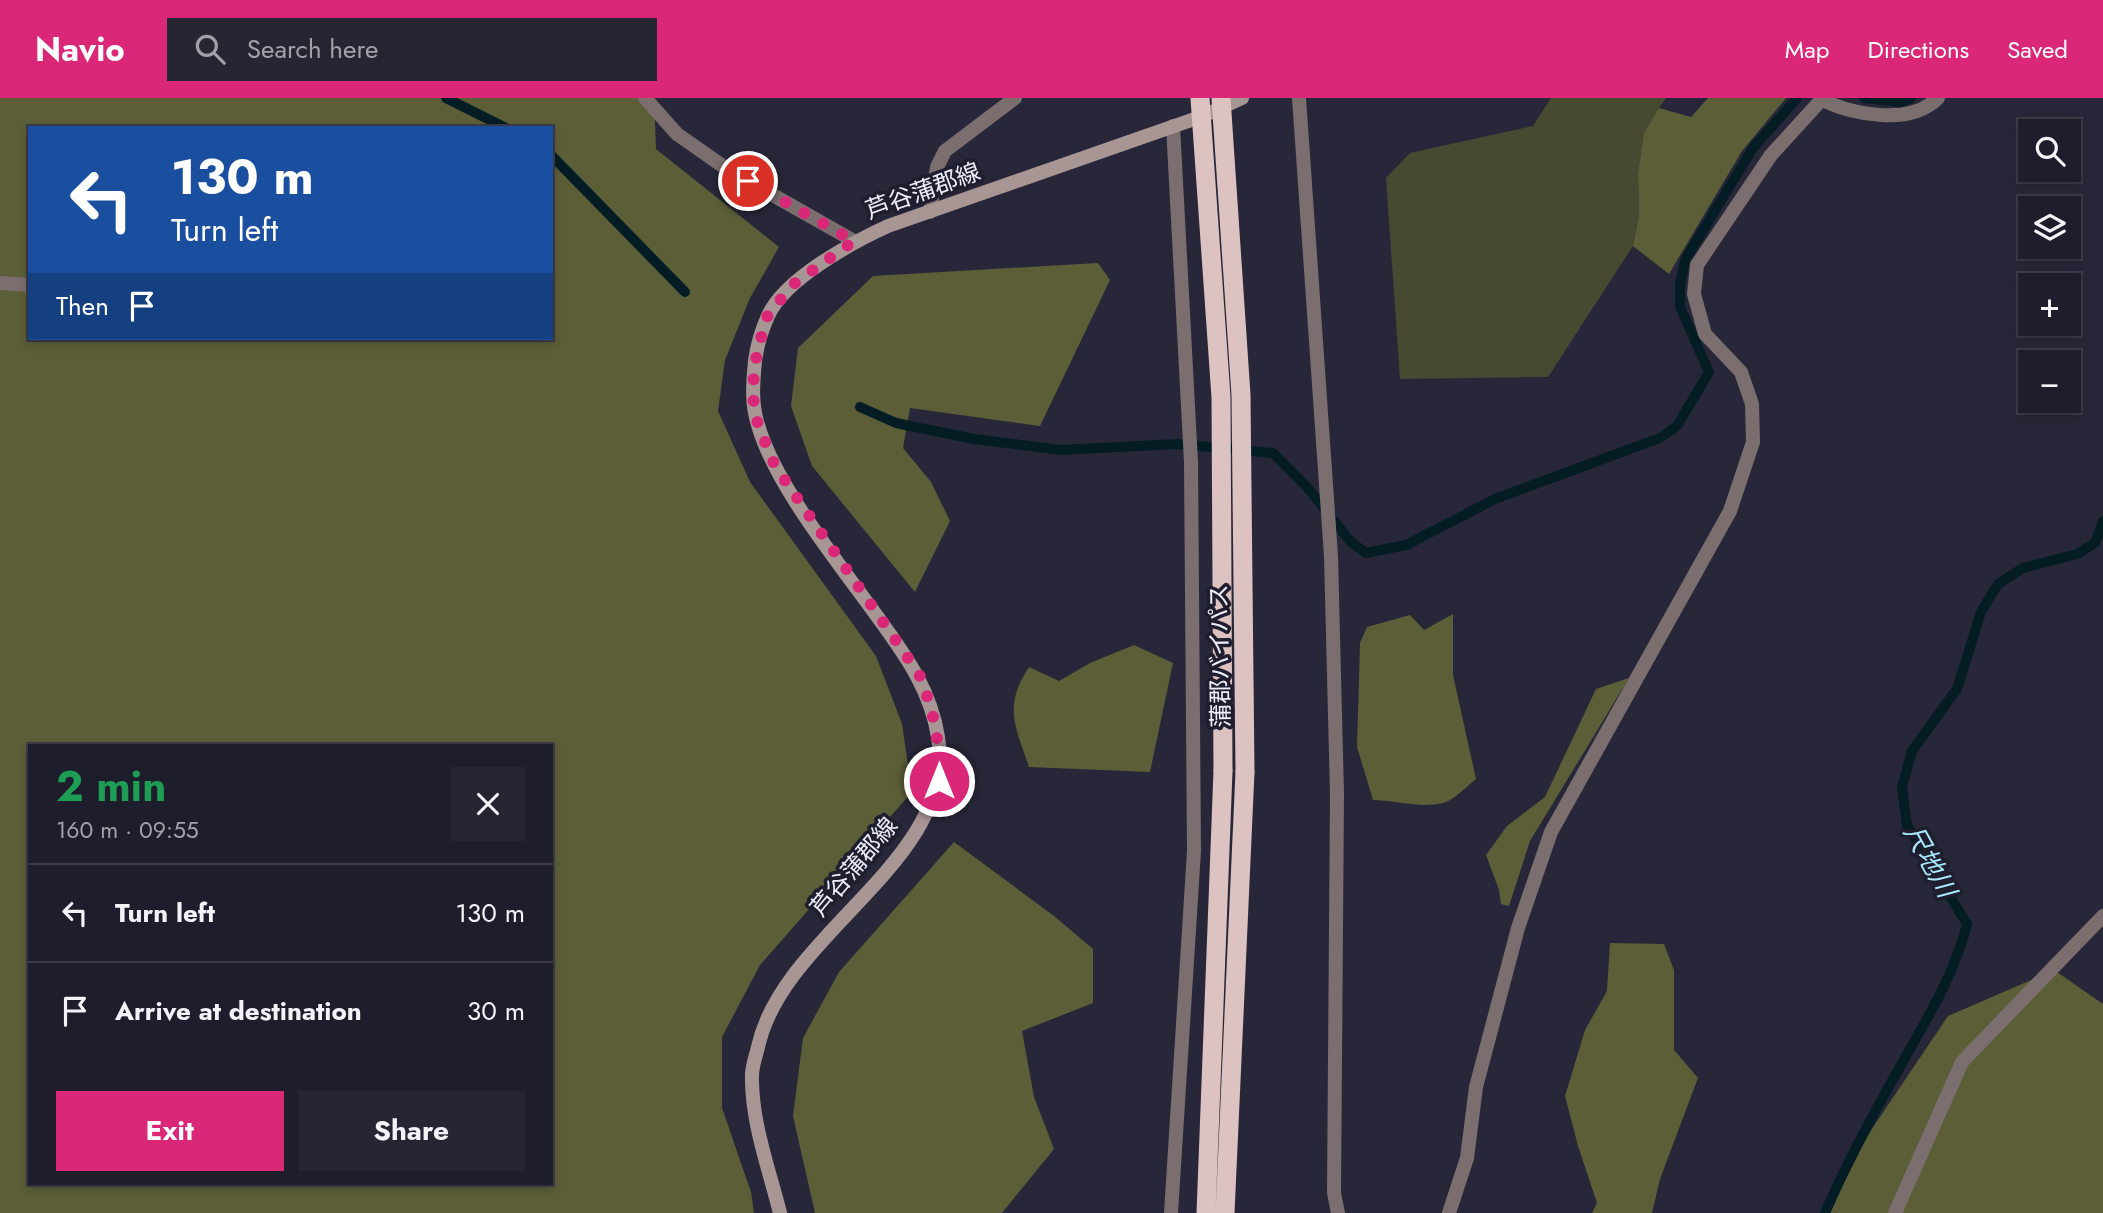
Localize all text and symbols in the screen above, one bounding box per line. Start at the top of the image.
search box [167,18,657,81]
text: Navio [35,26,125,73]
icon: search [191,30,229,68]
text: Search here [247,30,378,68]
text: Map [1785,32,1830,67]
text: Directions [1868,32,1969,67]
text: Saved [2007,32,2068,67]
map controls [2018,119,2081,413]
button: search [2018,119,2081,182]
text: 130 m [171,142,314,212]
pin [718,151,778,211]
icon: left [56,154,147,245]
street label: 芦谷蒲郡線 [860,154,985,227]
icon: arrive [729,162,767,200]
button: layers [2018,196,2081,259]
text: Turn left [171,207,278,253]
button: + [2018,273,2081,336]
text: Then [56,287,109,325]
icon: arrive [123,287,161,325]
button: − [2018,350,2081,413]
street label: 蒲郡バイパス [1201,584,1238,728]
position arrow [902,744,976,818]
text: 2 min [56,756,166,817]
button: close [451,767,525,841]
street label: 芦谷蒲郡線 [802,809,906,924]
text: 160 m · 09:55 [56,813,199,847]
water label: 尺地川 [1894,818,1967,907]
icon: left [56,894,94,932]
text: Turn left [115,894,215,932]
text: 130 m [455,894,525,932]
icon: arrive [56,992,94,1030]
text: Arrive at destination [115,992,362,1030]
text: 30 m [467,992,525,1030]
button: Exit [56,1091,284,1171]
button: Share [298,1091,525,1171]

